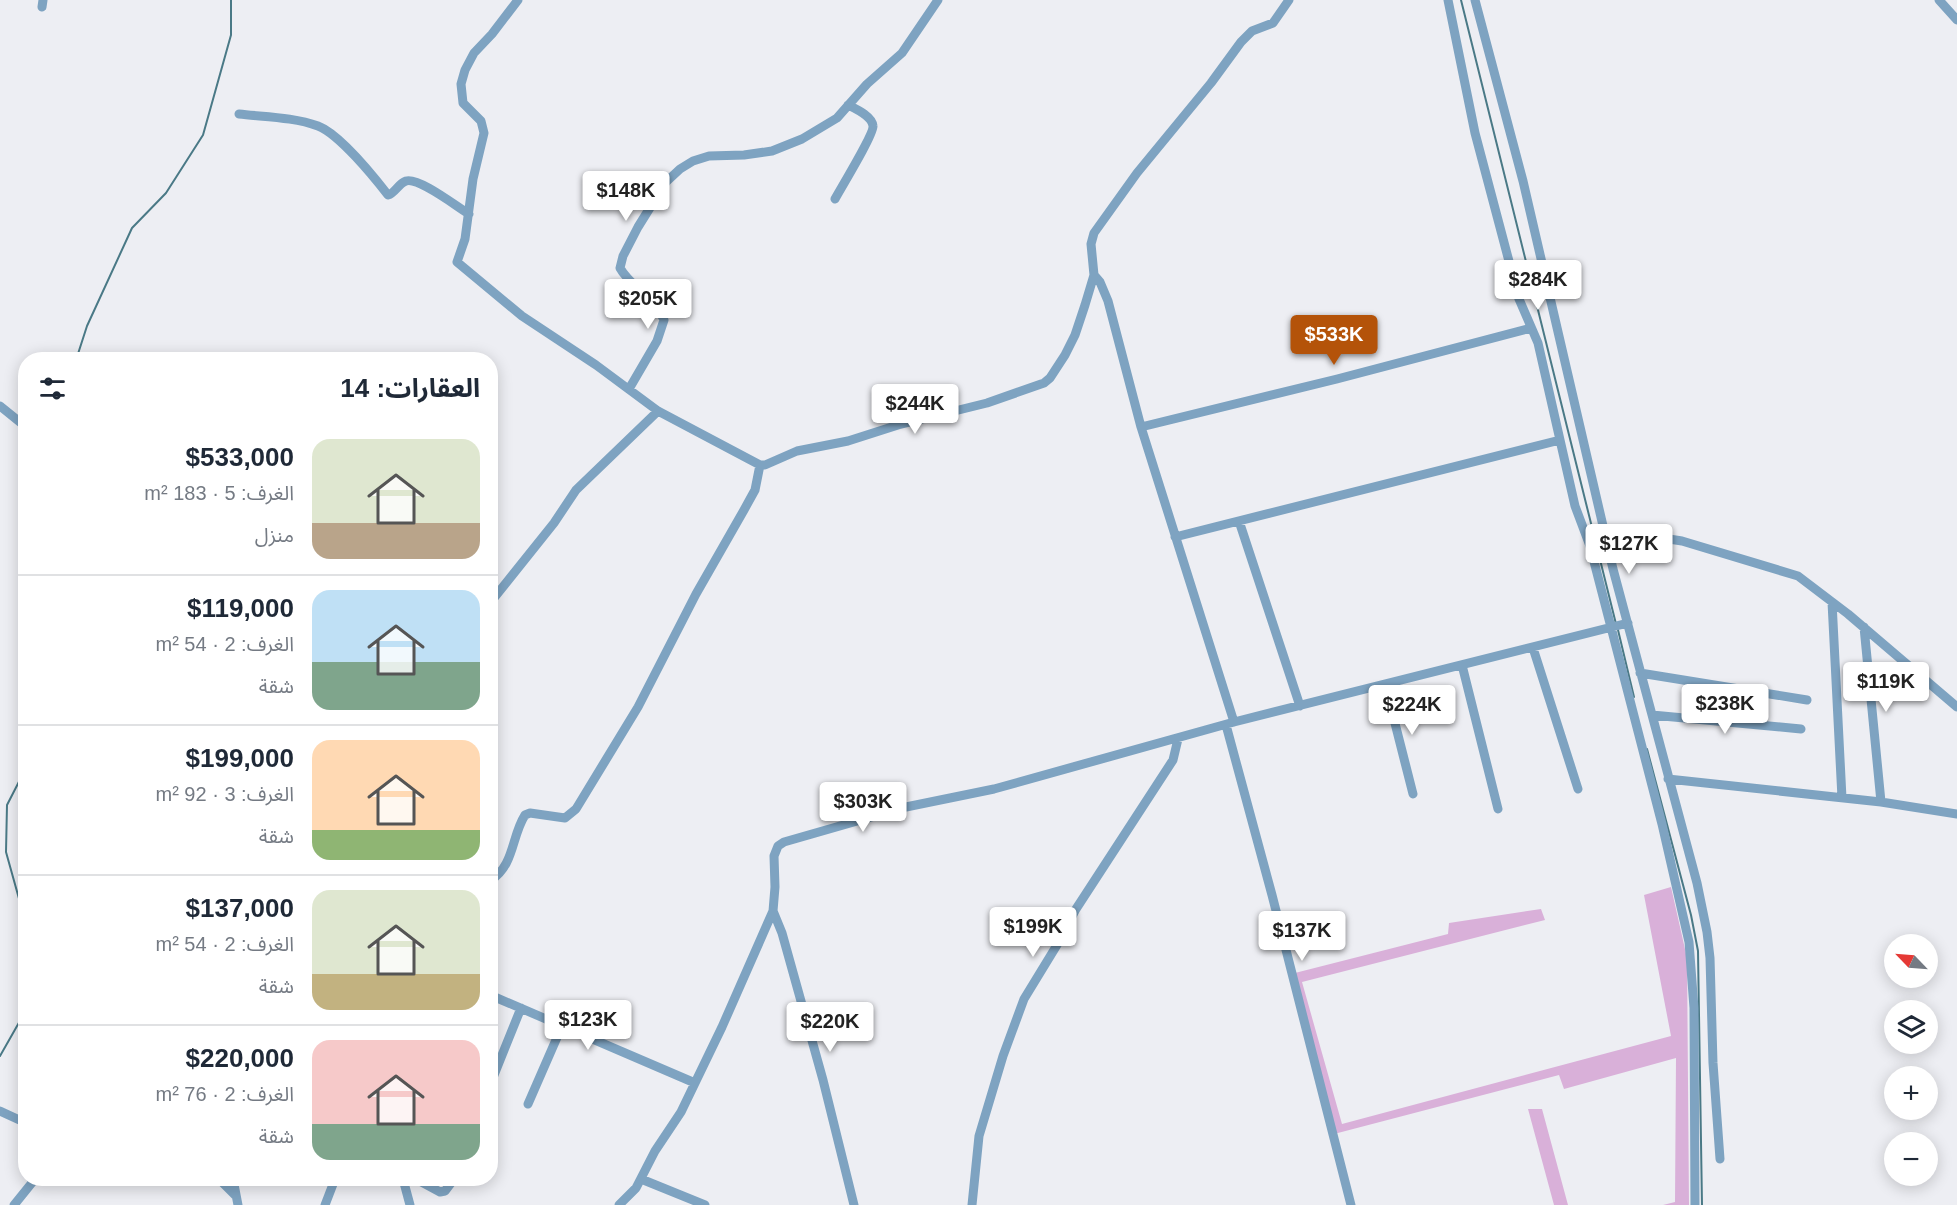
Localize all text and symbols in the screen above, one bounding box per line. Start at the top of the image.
pin: $148K [584,171,668,222]
text: $148K [597,179,655,201]
pin: $284K [1496,260,1580,311]
text: $284K [1509,268,1567,290]
pin: $205K [606,279,690,330]
text: $205K [619,287,677,309]
pin: $533K [1292,315,1376,366]
text: $533K [1305,323,1363,345]
icon: filters [36,372,69,405]
text: العقارات: 14 [340,373,480,403]
pin: $244K [873,384,957,435]
text: $244K [886,392,944,414]
text: $533,000 [186,442,294,472]
icon: home [360,463,432,535]
text: الغرف: 5 · 183 m² [144,482,294,504]
text: منزل [255,524,294,546]
pin: $127K [1587,524,1671,575]
text: $127K [1600,532,1658,554]
text: $119,000 [187,593,294,623]
icon: home [360,614,432,686]
text: الغرف: 2 · 54 m² [155,633,294,655]
pin: $119K [1844,662,1928,713]
text: $119K [1857,670,1915,692]
text: شقة [259,675,294,697]
pin: $238K [1683,684,1767,735]
pin: $224K [1370,685,1454,736]
text: $238K [1696,692,1754,714]
text: $224K [1383,693,1441,715]
text: $199,000 [186,743,294,773]
icon: home [360,764,432,836]
pin: $303K [821,782,905,833]
text: الغرف: 3 · 92 m² [155,783,294,805]
text: $303K [834,790,892,812]
text: شقة [259,825,294,847]
text: $137,000 [186,893,294,923]
pin: $199K [991,907,1075,958]
pin: $137K [1260,911,1344,962]
icon: home [360,914,432,986]
text: $199K [1004,915,1062,937]
text: $137K [1273,919,1331,941]
text: الغرف: 2 · 54 m² [155,933,294,955]
north arrow [1884,934,1938,988]
map controls [1884,934,1938,1186]
text: شقة [259,975,294,997]
pin: $123K [546,1000,630,1051]
button: layers [1884,1000,1938,1054]
pin: $220K [788,1002,872,1053]
text: $123K [559,1008,617,1030]
text: $220K [801,1010,859,1032]
text: $220,000 [186,1043,294,1073]
icon: home [360,1064,432,1136]
button: + [1884,1066,1938,1120]
text: الغرف: 2 · 76 m² [155,1083,294,1105]
text: شقة [259,1125,294,1147]
button: − [1884,1132,1938,1186]

